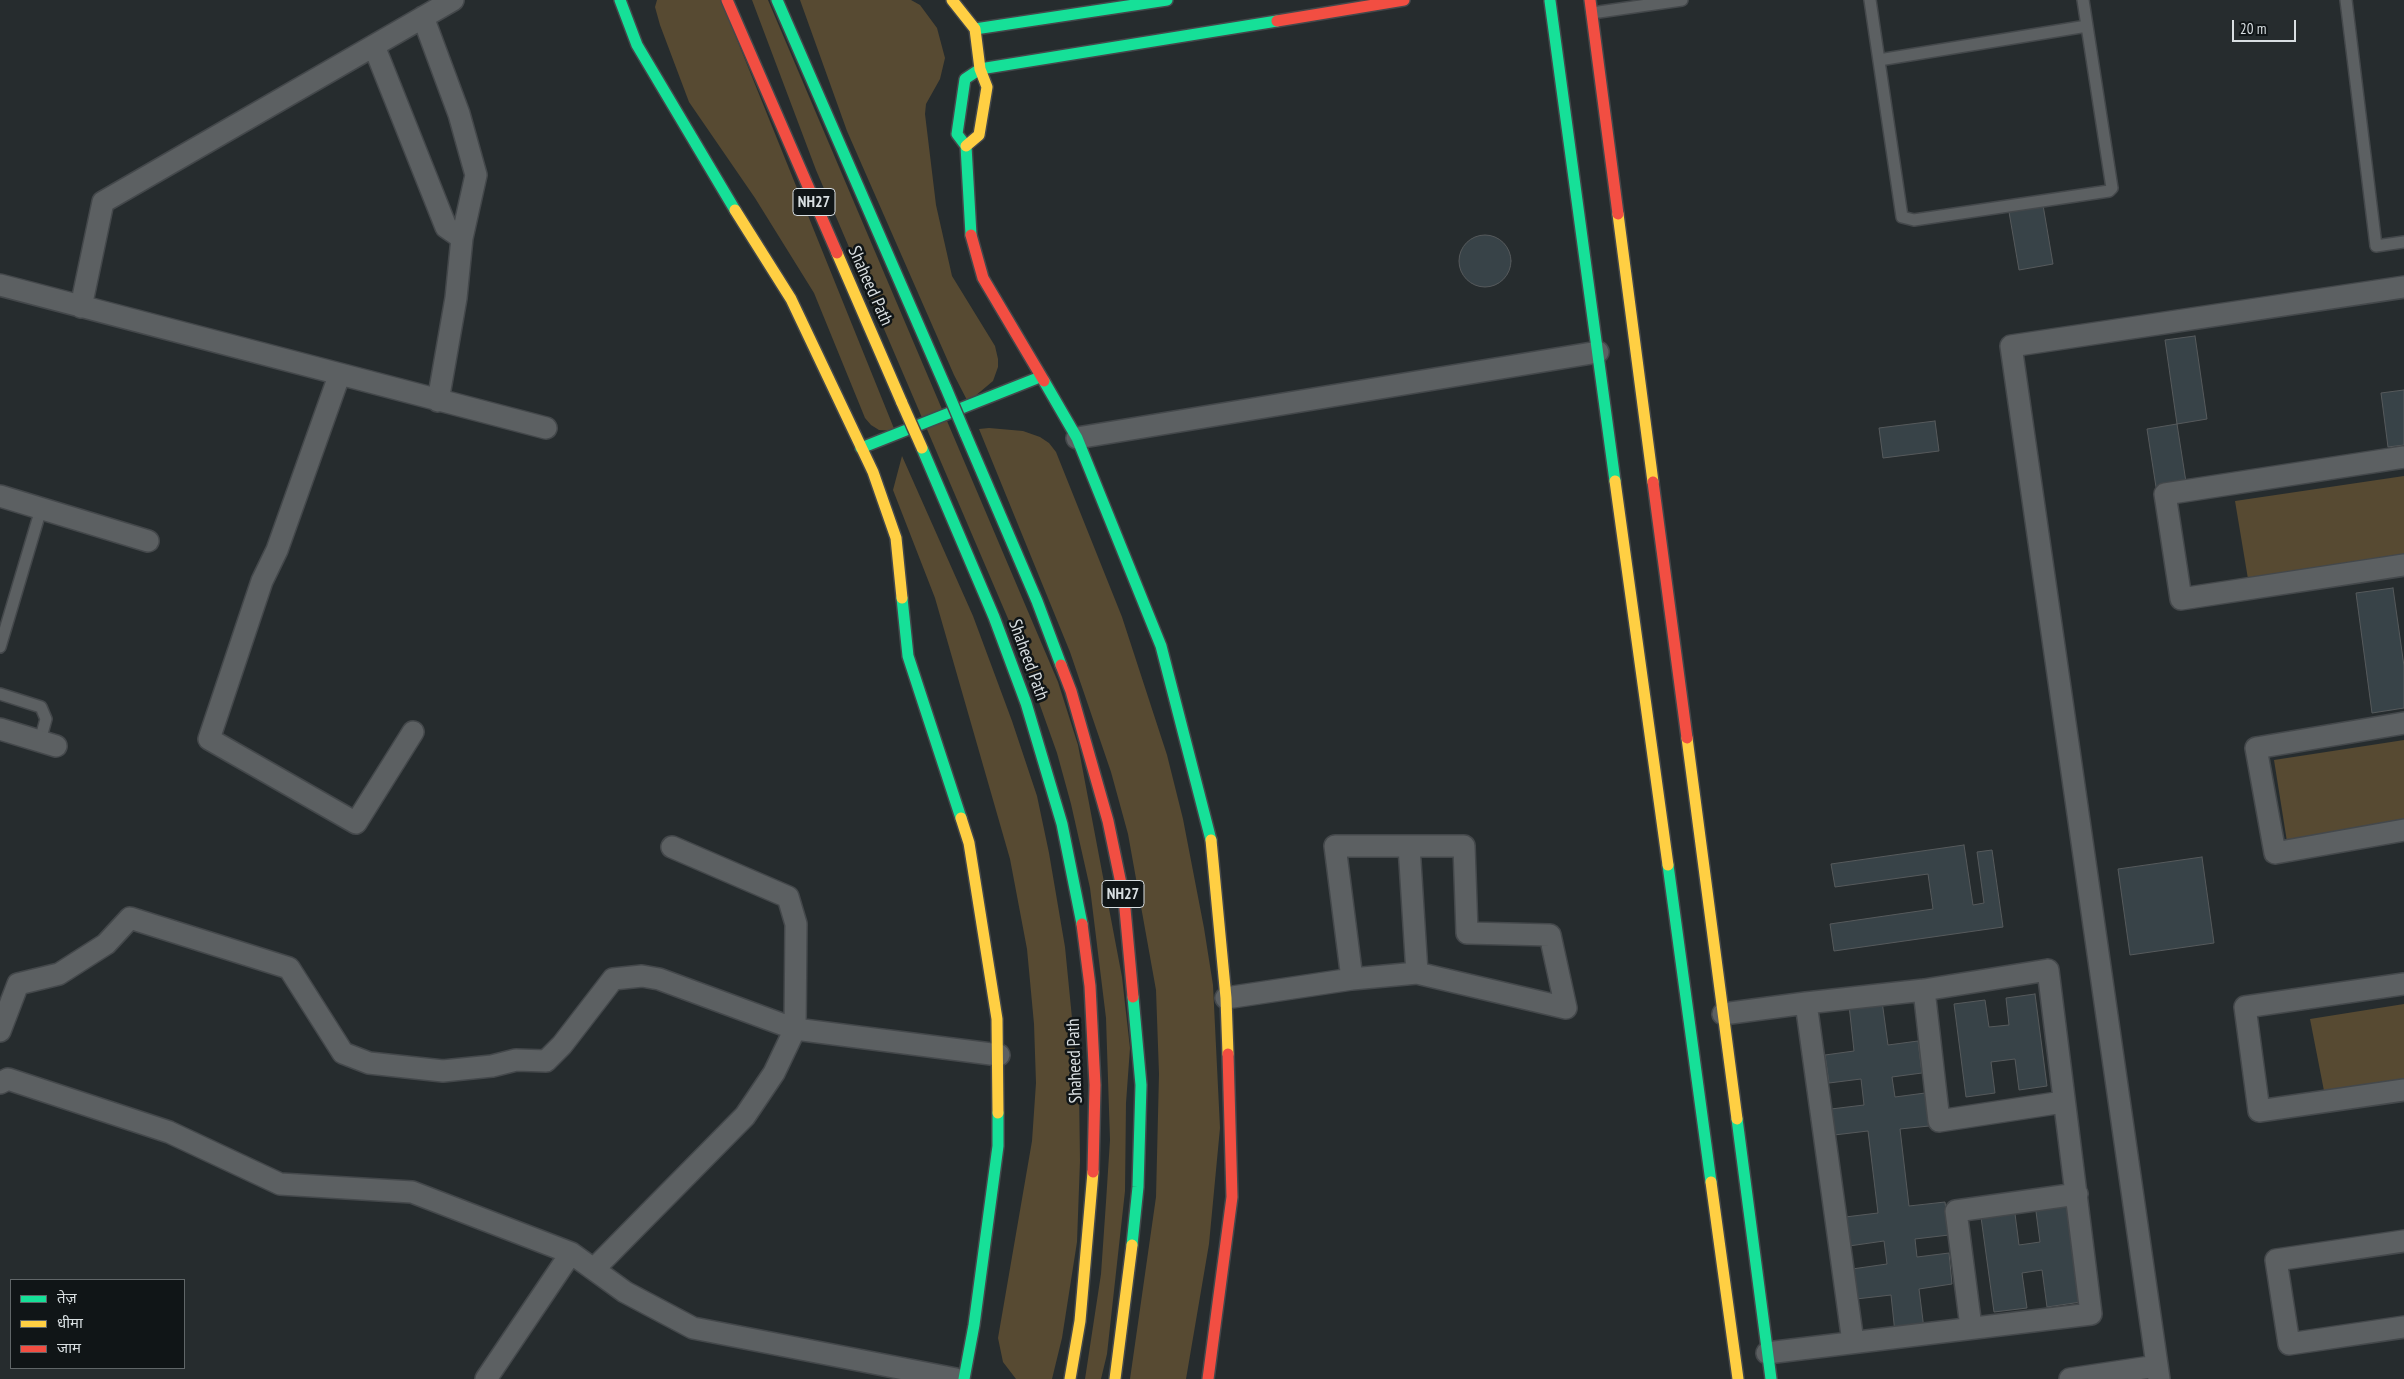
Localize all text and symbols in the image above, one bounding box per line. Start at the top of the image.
scale bar [2234,10,2298,42]
text: 20 m [2240,19,2266,38]
road number: NH27 [793,188,835,216]
street label: Shaheed Path [843,243,897,329]
street label: Shaheed Path [1003,616,1053,704]
road number: NH27 [1102,881,1144,908]
street label: Shaheed Path [1063,1018,1087,1104]
legend [10,1279,185,1369]
text: तेज़ [57,1288,77,1307]
text: धीमा [57,1313,83,1332]
text: जाम [57,1338,81,1357]

